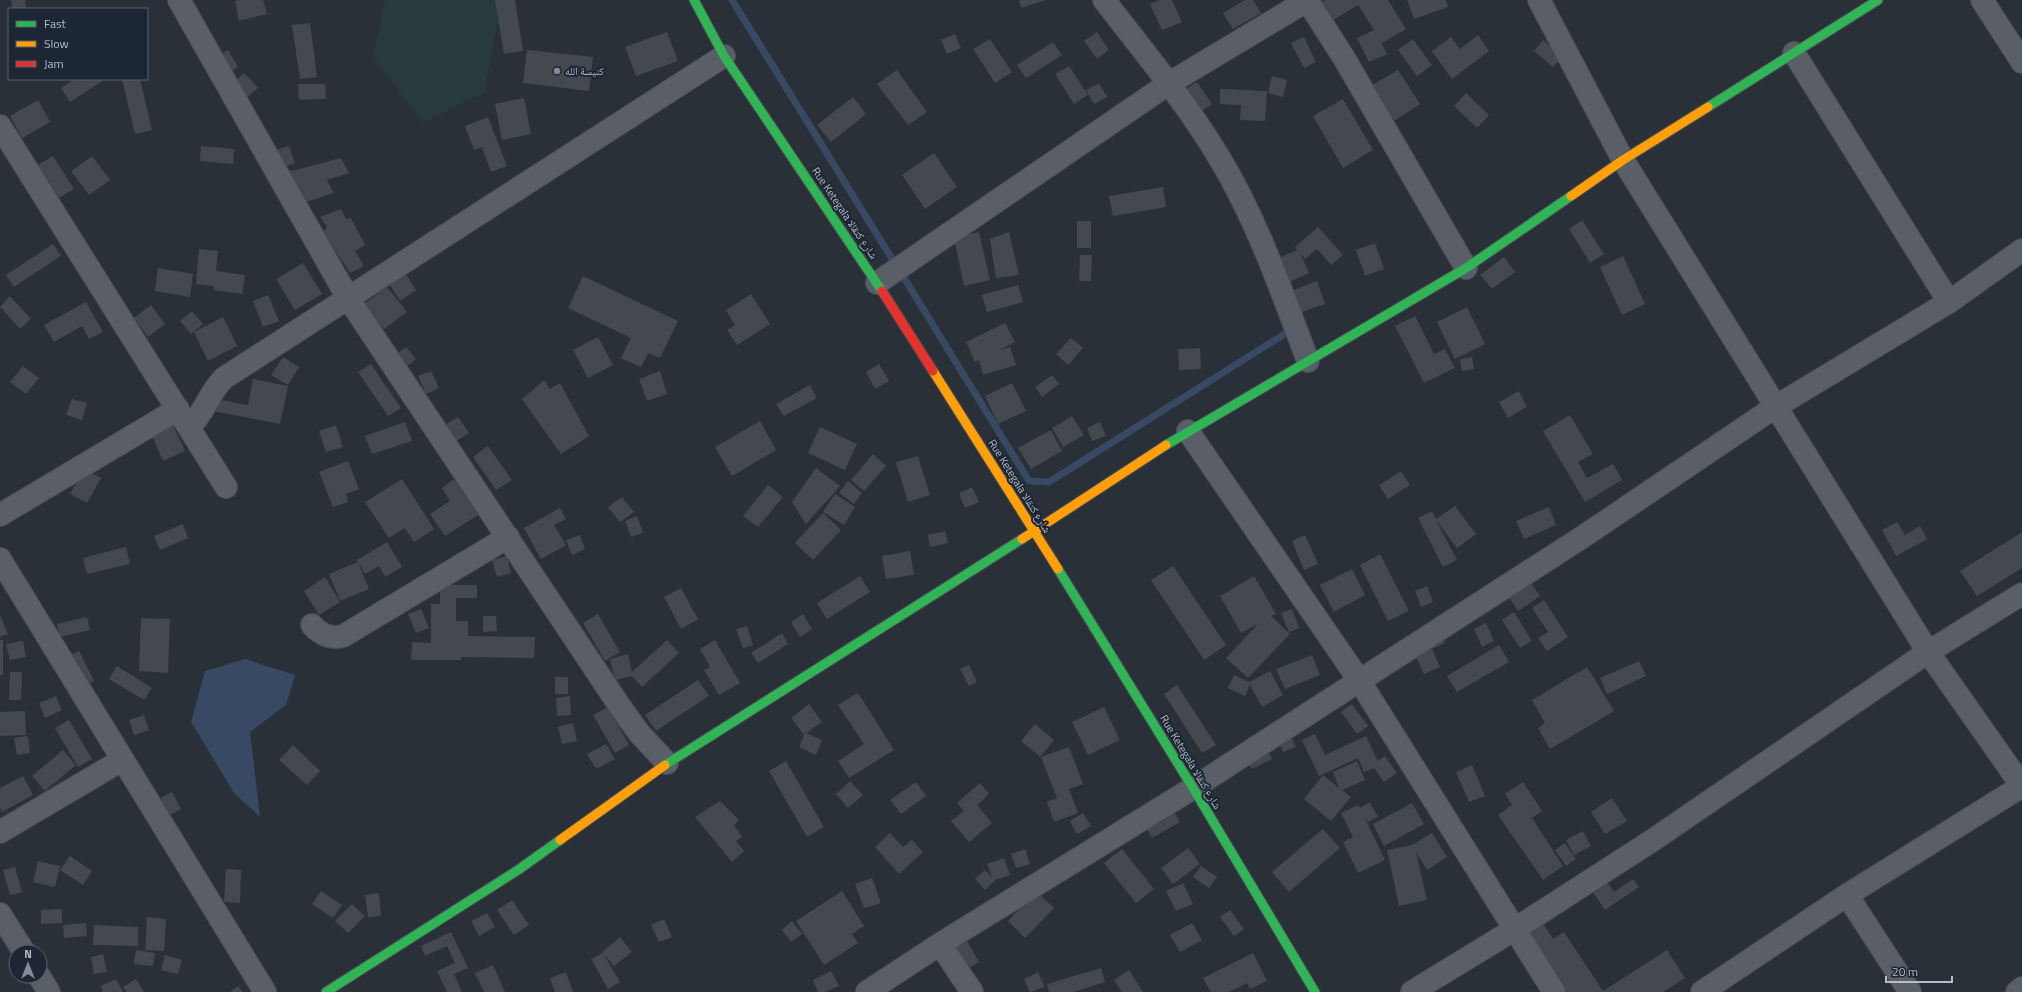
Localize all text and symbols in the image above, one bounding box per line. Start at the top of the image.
legend [8,8,148,80]
text: Fast [44,14,67,33]
text: Slow [44,34,69,53]
text: Jam [44,54,64,73]
place label: كنيسة الله [565,63,604,79]
marker: كنيسة الله [552,66,562,76]
street label: Rue Ketegala شارع كتقالا [808,164,882,262]
street label: Rue Ketegala شارع كتقالا [985,436,1055,536]
street label: Rue Ketegala شارع كتقالا [1156,712,1226,812]
north arrow [8,944,48,984]
text: N [24,946,32,962]
scale bar [1886,958,1952,984]
text: 20 m [1892,962,1918,981]

